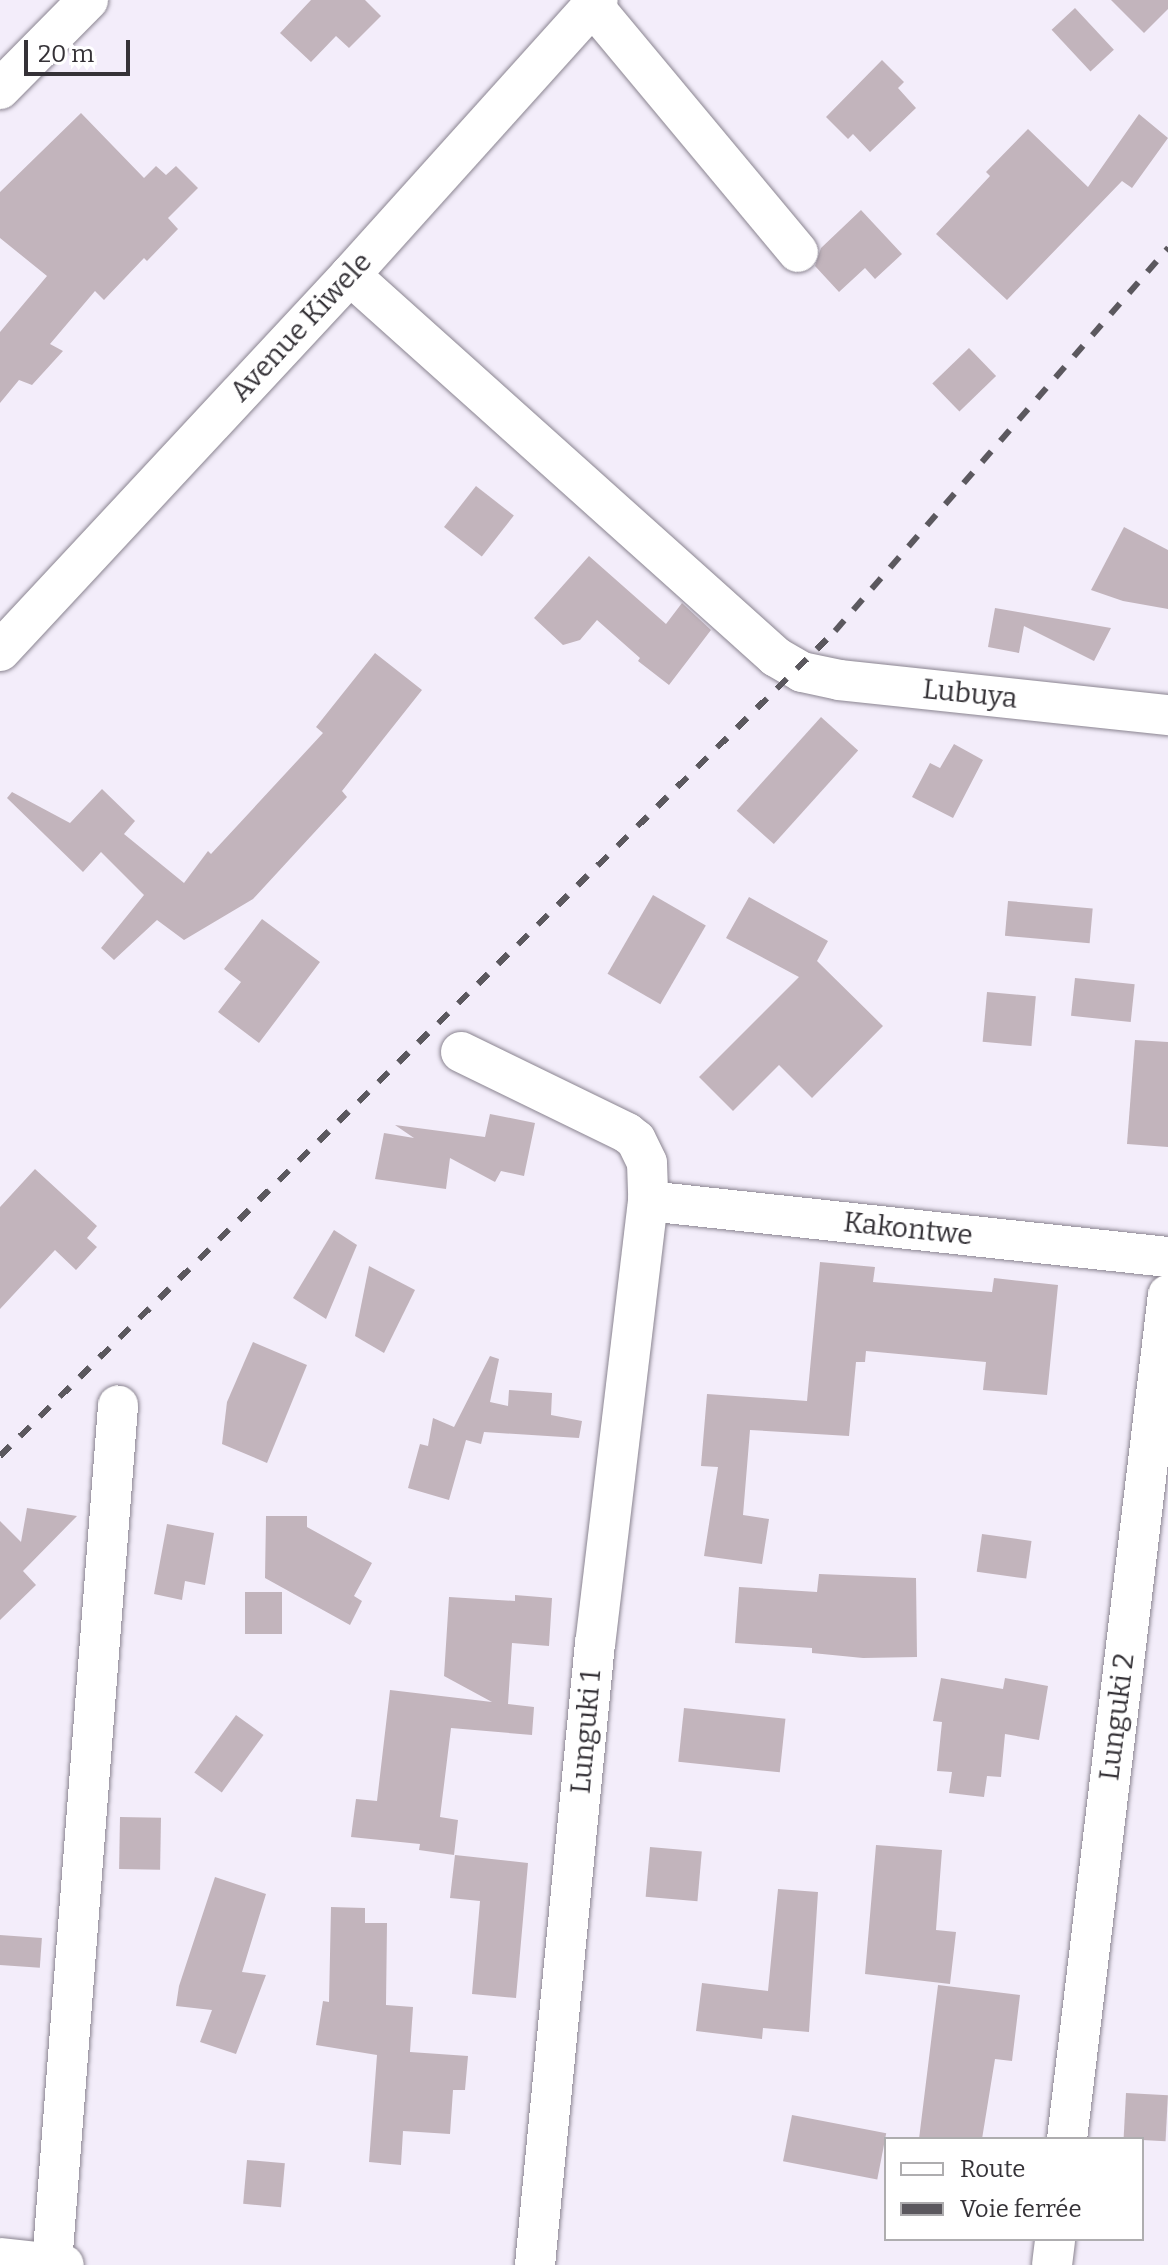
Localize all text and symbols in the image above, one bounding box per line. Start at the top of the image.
scale bar [28,24,134,74]
text: 20 m [38,40,94,68]
street label: Avenue Kiwele [223,245,379,409]
street label: Lubuya [921,672,1019,716]
street label: Kakontwe [842,1206,974,1252]
street label: Lunguki 2 [1093,1652,1141,1782]
street label: Lunguki 1 [564,1669,608,1795]
legend [884,2137,1144,2241]
text: Route [960,2155,1025,2183]
text: Voie ferrée [960,2195,1082,2223]

